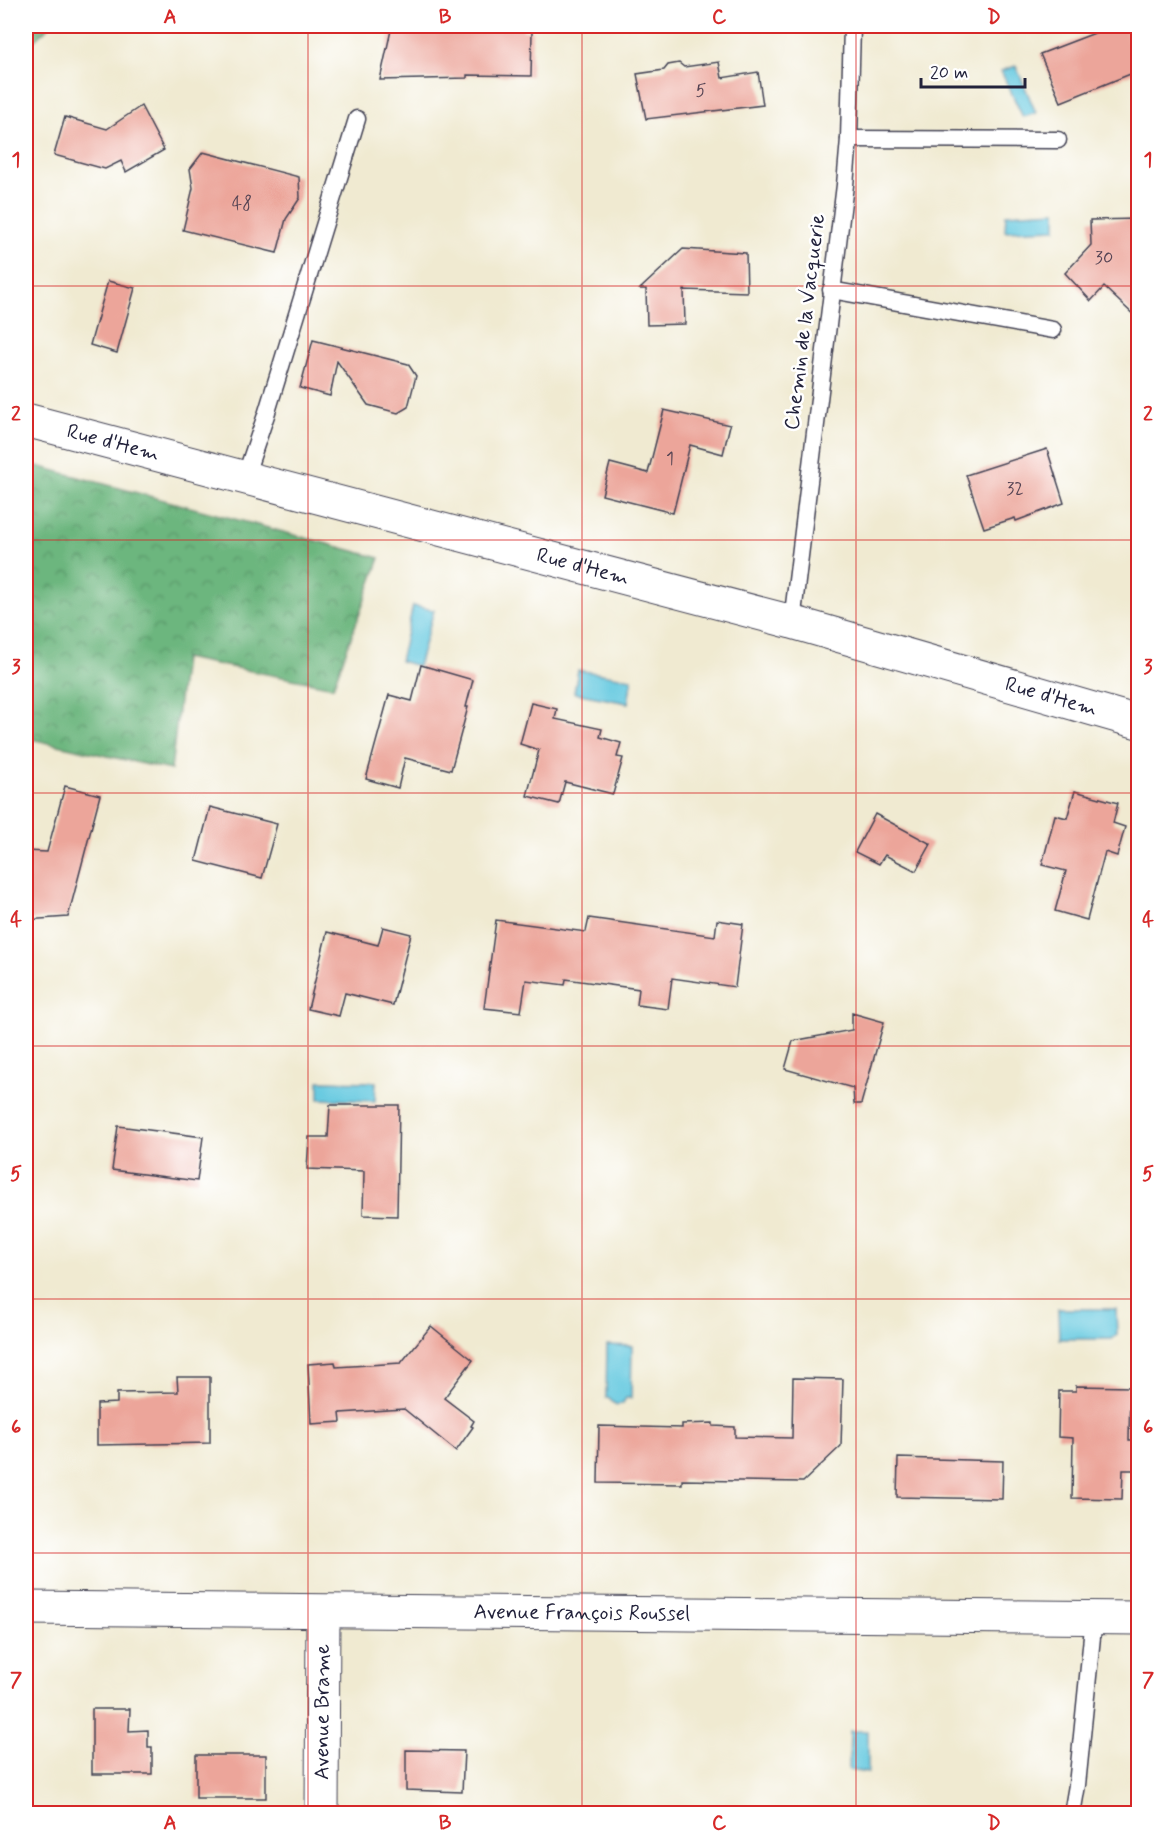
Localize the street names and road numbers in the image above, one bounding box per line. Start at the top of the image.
street label: Chemin de la Vacquerie [778,212,832,432]
street label: Rue d'Hem [64,417,162,469]
street label: Rue d'Hem [534,541,632,592]
street label: Rue d'Hem [1002,670,1101,724]
street label: Avenue François Roussel [474,1598,690,1628]
street label: Avenue Brame [308,1644,337,1780]

